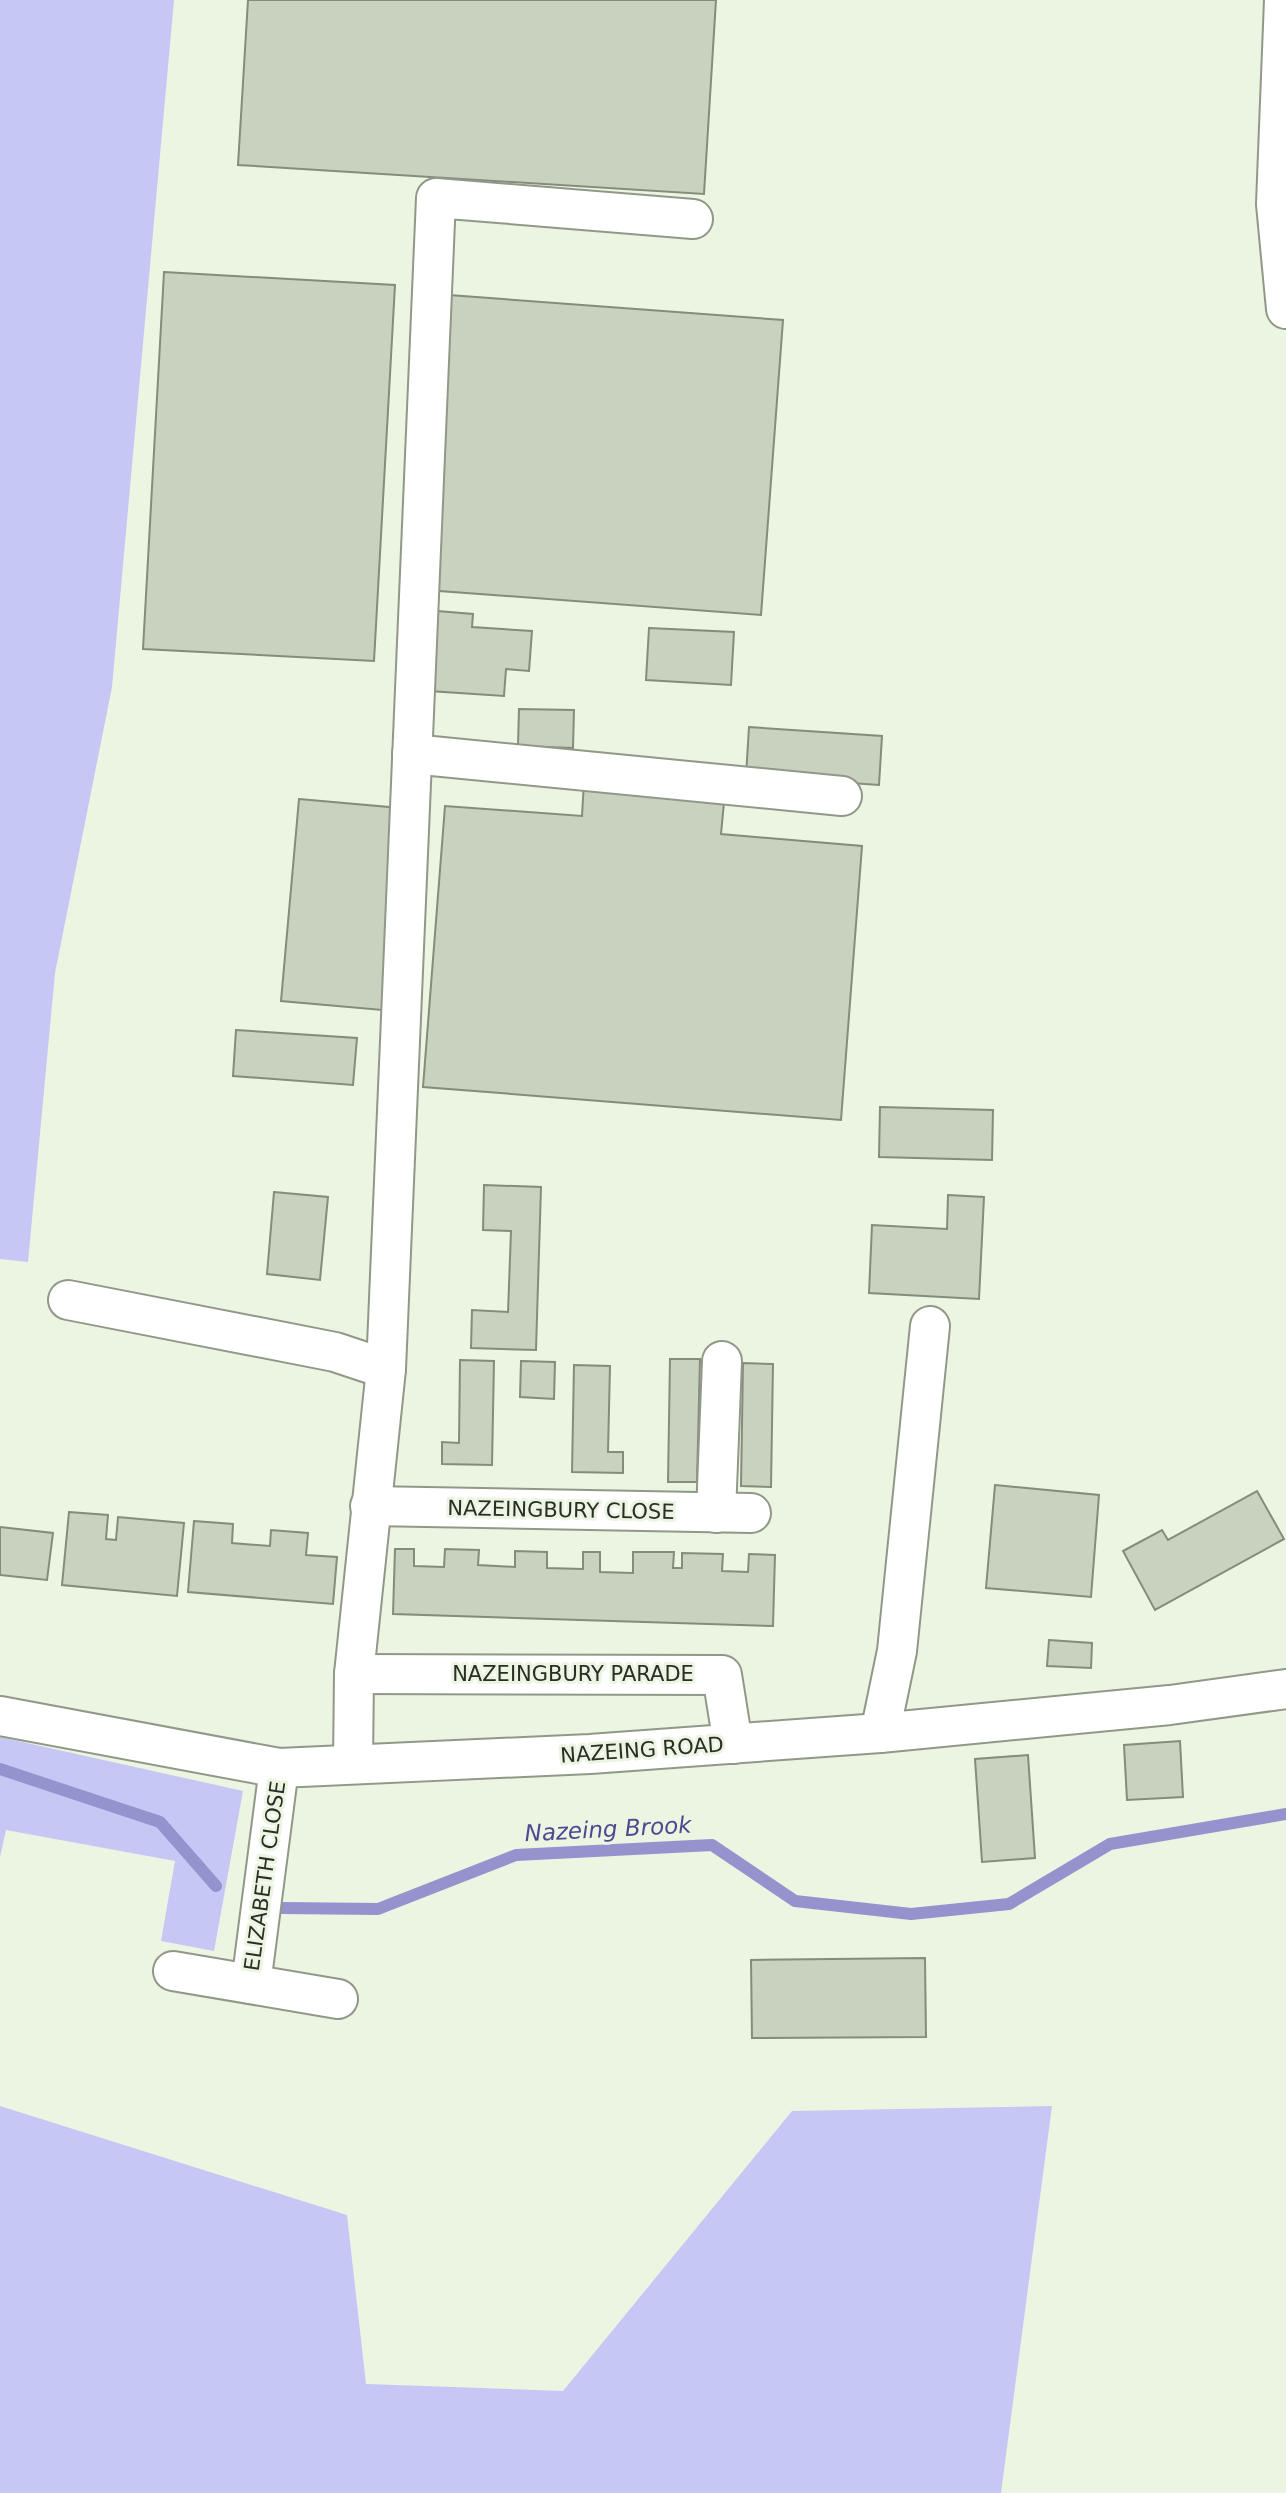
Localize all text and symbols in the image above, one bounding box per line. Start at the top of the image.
street label: NAZEINGBURY CLOSE [447,1496,675,1524]
street label: NAZEINGBURY PARADE [452,1662,694,1686]
street label: NAZEING ROAD [559,1732,725,1768]
street label: ELIZABETH CLOSE [240,1779,290,1973]
water label: Nazeing Brook [524,1812,694,1846]

